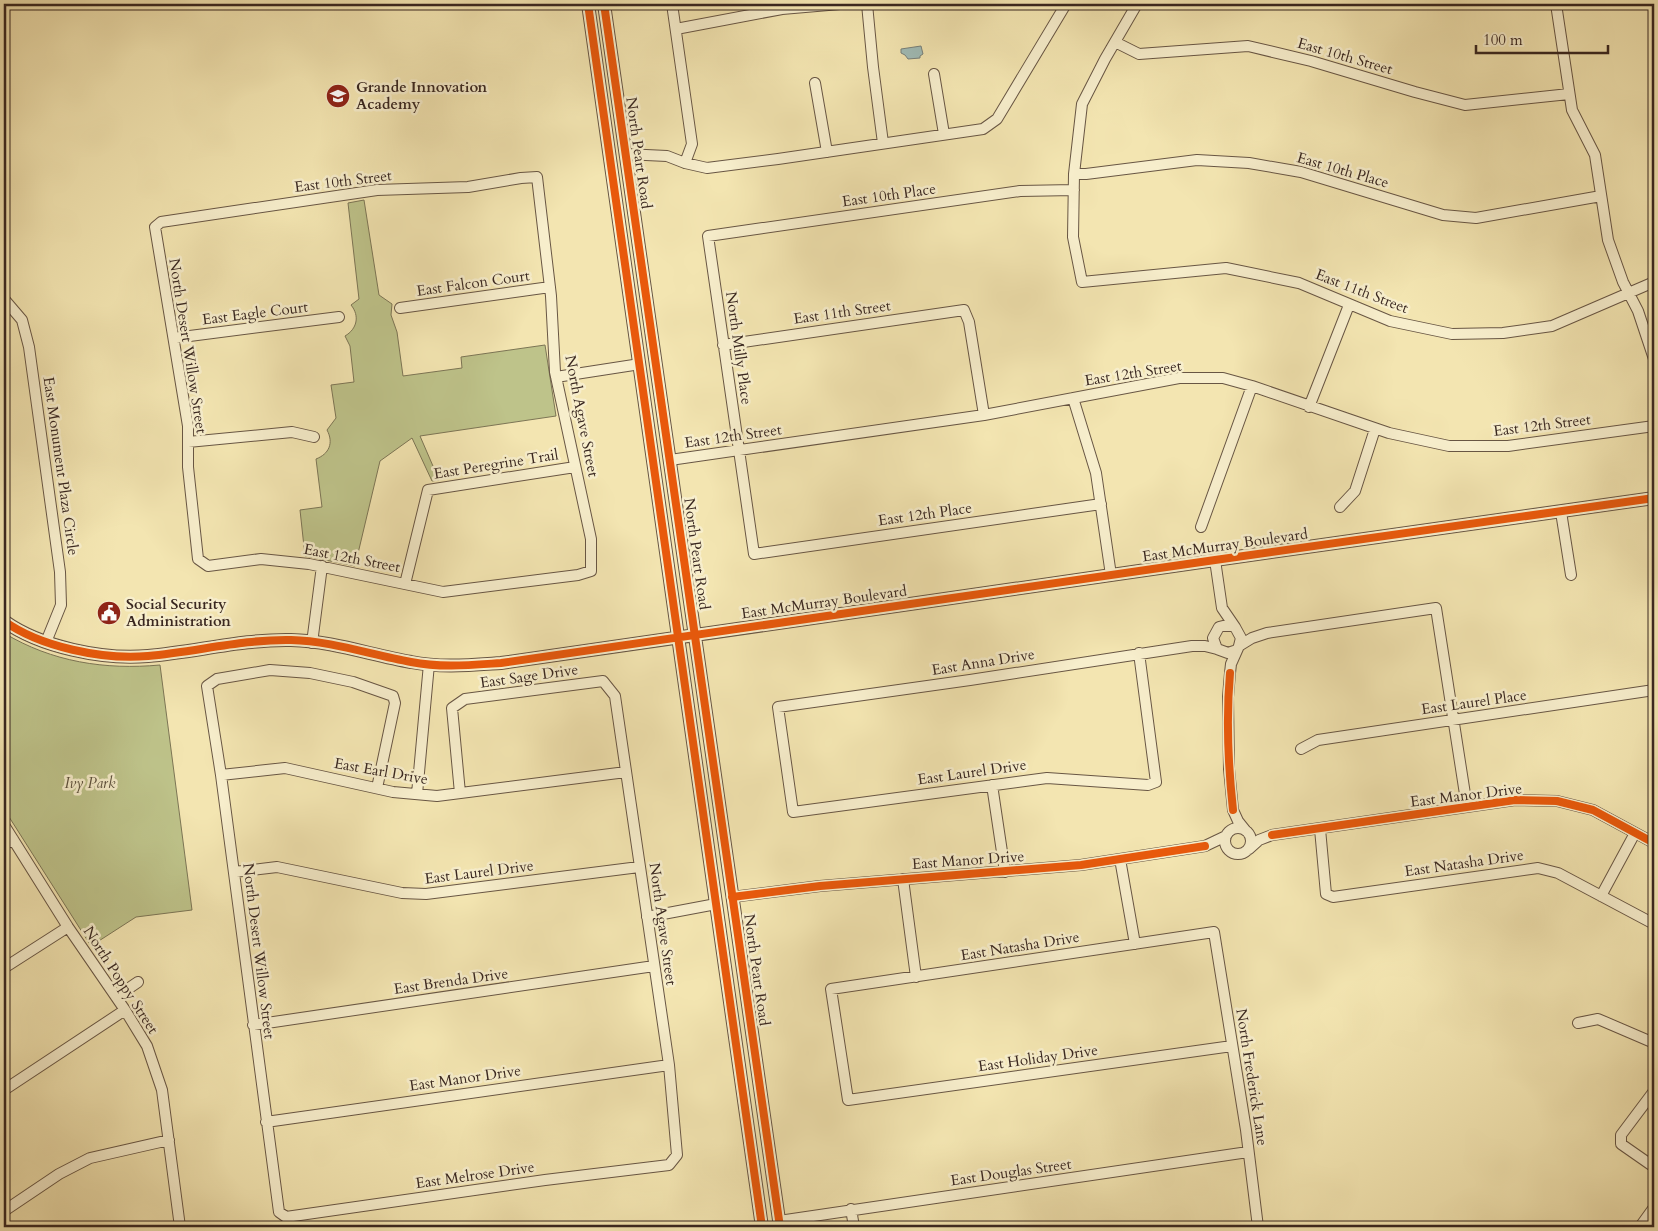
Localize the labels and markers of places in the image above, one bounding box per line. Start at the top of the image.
place label: Grande Innovation Academy [356,77,488,114]
school or university icon: Grande Innovation Academy [325,83,351,109]
place label: Social Security Administration [126,594,231,631]
public building icon: Social Security Administration [96,600,122,626]

